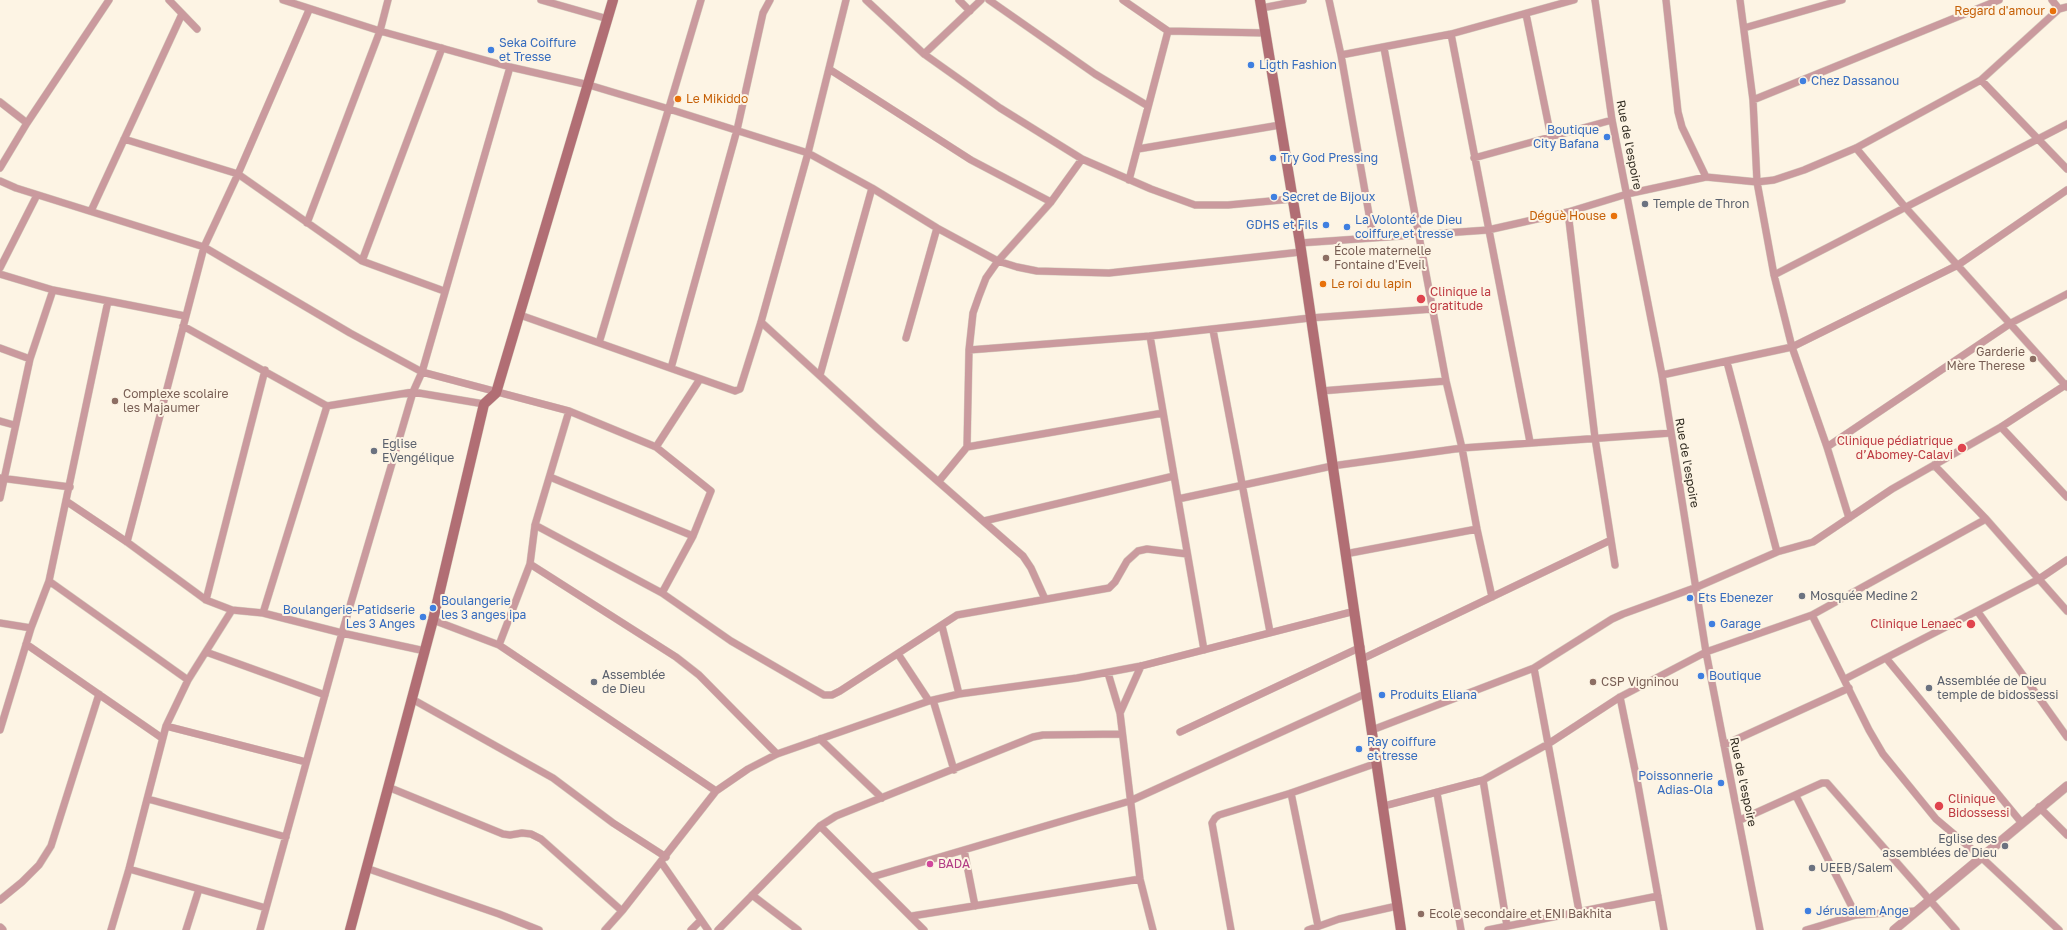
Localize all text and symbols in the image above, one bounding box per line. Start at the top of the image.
place label: Regard d'amour [1954,4,2045,18]
marker: Regard d'amour [2048,6,2058,16]
place label: Seka Coiffure et Tresse [499,36,576,64]
marker: Seka Coiffure et Tresse [486,45,496,55]
place label: Ligth Fashion [1259,58,1337,72]
marker: Ligth Fashion [1246,60,1256,70]
place label: Chez Dassanou [1811,74,1899,88]
marker: Chez Dassanou [1798,76,1808,86]
place label: Le Mikiddo [686,92,748,106]
marker: Le Mikiddo [673,94,683,104]
street label: Rue de l'espoire [1613,99,1645,191]
place label: Boutique City Bafana [1533,123,1599,151]
marker: Boutique City Bafana [1602,132,1612,142]
place label: Try God Pressing [1281,151,1378,165]
marker: Try God Pressing [1268,153,1278,163]
place label: Secret de Bijoux [1282,190,1375,204]
marker: Secret de Bijoux [1269,192,1279,202]
place label: Temple de Thron [1653,197,1749,211]
marker: Temple de Thron [1640,199,1650,209]
place label: Déguè House [1529,209,1606,223]
marker: Déguè House [1609,211,1619,221]
place label: La Volonté de Dieu coiffure et tresse [1355,213,1462,241]
place label: GDHS et Fils [1246,218,1318,232]
marker: GDHS et Fils [1321,220,1331,230]
marker: La Volonté de Dieu coiffure et tresse [1342,222,1352,232]
place label: École maternelle Fontaine d'Eveil [1334,244,1431,272]
marker: École maternelle Fontaine d'Eveil [1321,253,1331,263]
place label: Le roi du lapin [1331,277,1412,291]
marker: Le roi du lapin [1318,279,1328,289]
place label: Clinique la gratitude [1430,285,1491,313]
marker: Clinique la gratitude [1415,293,1427,305]
place label: Garderie Mère Therese [1947,345,2025,373]
marker: Garderie Mère Therese [2028,354,2038,364]
place label: Complexe scolaire les Majaumer [123,387,229,415]
marker: Complexe scolaire les Majaumer [110,396,120,406]
street label: Rue de l'espoire [1672,417,1702,509]
place label: Clinique pédiatrique d’Abomey-Calavi [1837,434,1953,462]
place label: Eglise EVengélique [382,437,454,465]
marker: Clinique pédiatrique d’Abomey-Calavi [1956,442,1968,454]
marker: Eglise EVengélique [369,446,379,456]
place label: Mosquée Medine 2 [1810,589,1918,603]
place label: Ets Ebenezer [1698,591,1773,605]
marker: Mosquée Medine 2 [1797,591,1807,601]
marker: Ets Ebenezer [1685,593,1695,603]
place label: Boulangerie les 3 anges ipa [441,594,526,622]
place label: Boulangerie-Patidserie Les 3 Anges [283,603,415,631]
marker: Boulangerie les 3 anges ipa [428,603,438,613]
marker: Boulangerie-Patidserie Les 3 Anges [418,612,428,622]
place label: Garage [1720,617,1761,631]
place label: Clinique Lenaec [1870,617,1962,631]
marker: Clinique Lenaec [1965,618,1977,630]
marker: Garage [1707,619,1717,629]
place label: Assemblée de Dieu [602,668,665,696]
place label: Boutique [1709,669,1761,683]
marker: Boutique [1696,671,1706,681]
place label: Assemblée de Dieu temple de bidossessi [1937,674,2059,702]
place label: CSP Vigninou [1601,675,1679,689]
marker: Assemblée de Dieu [589,677,599,687]
marker: CSP Vigninou [1588,677,1598,687]
marker: Assemblée de Dieu temple de bidossessi [1924,683,1934,693]
place label: Produits Eliana [1390,688,1477,702]
marker: Produits Eliana [1377,690,1387,700]
place label: Ray coiffure et tresse [1367,735,1436,763]
street label: Rue de l'espoire [1726,736,1760,828]
marker: Ray coiffure et tresse [1354,744,1364,754]
place label: Poissonnerie Adias-Ola [1638,769,1713,797]
marker: Poissonnerie Adias-Ola [1716,778,1726,788]
place label: Clinique Bidossessi [1948,792,2009,820]
marker: Clinique Bidossessi [1933,800,1945,812]
place label: Eglise des assemblées de Dieu [1882,832,1997,860]
marker: Eglise des assemblées de Dieu [2000,841,2010,851]
place label: BADA [938,857,970,871]
marker: BADA [925,859,935,869]
place label: UEEB/Salem [1820,861,1893,875]
marker: UEEB/Salem [1807,863,1817,873]
place label: Jérusalem Ange [1816,904,1909,918]
marker: Jérusalem Ange [1803,906,1813,916]
place label: Ecole secondaire et ENI Bakhita [1429,907,1612,921]
marker: Ecole secondaire et ENI Bakhita [1416,909,1426,919]

